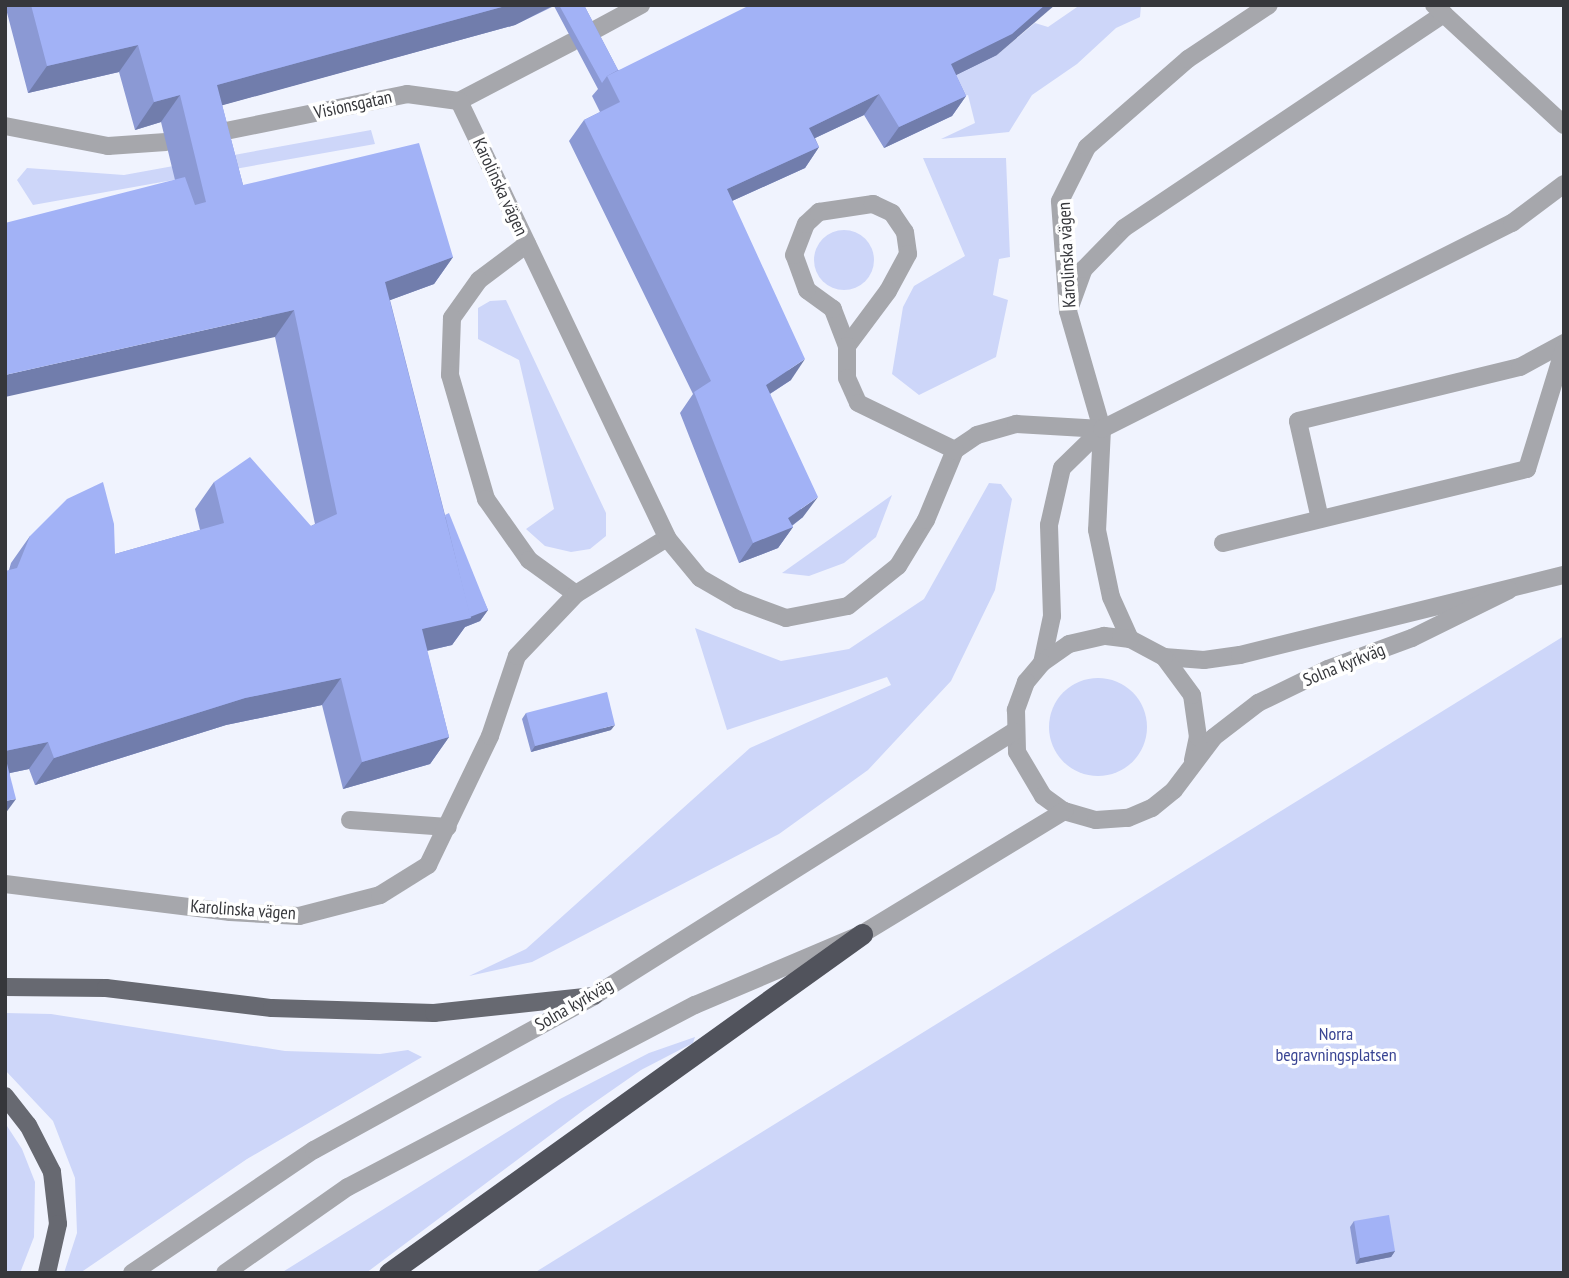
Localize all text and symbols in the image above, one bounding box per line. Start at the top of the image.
street label: Visionsgatan [312,86,394,124]
street label: Karolinska vägen [468,134,532,240]
street label: Karolinska vägen [1053,202,1081,308]
street label: Solna kyrkväg [1300,639,1388,691]
street label: Karolinska vägen [189,896,297,924]
street label: Solna kyrkväg [531,974,617,1036]
park label: Norra begravningsplatsen [1275,1024,1397,1066]

